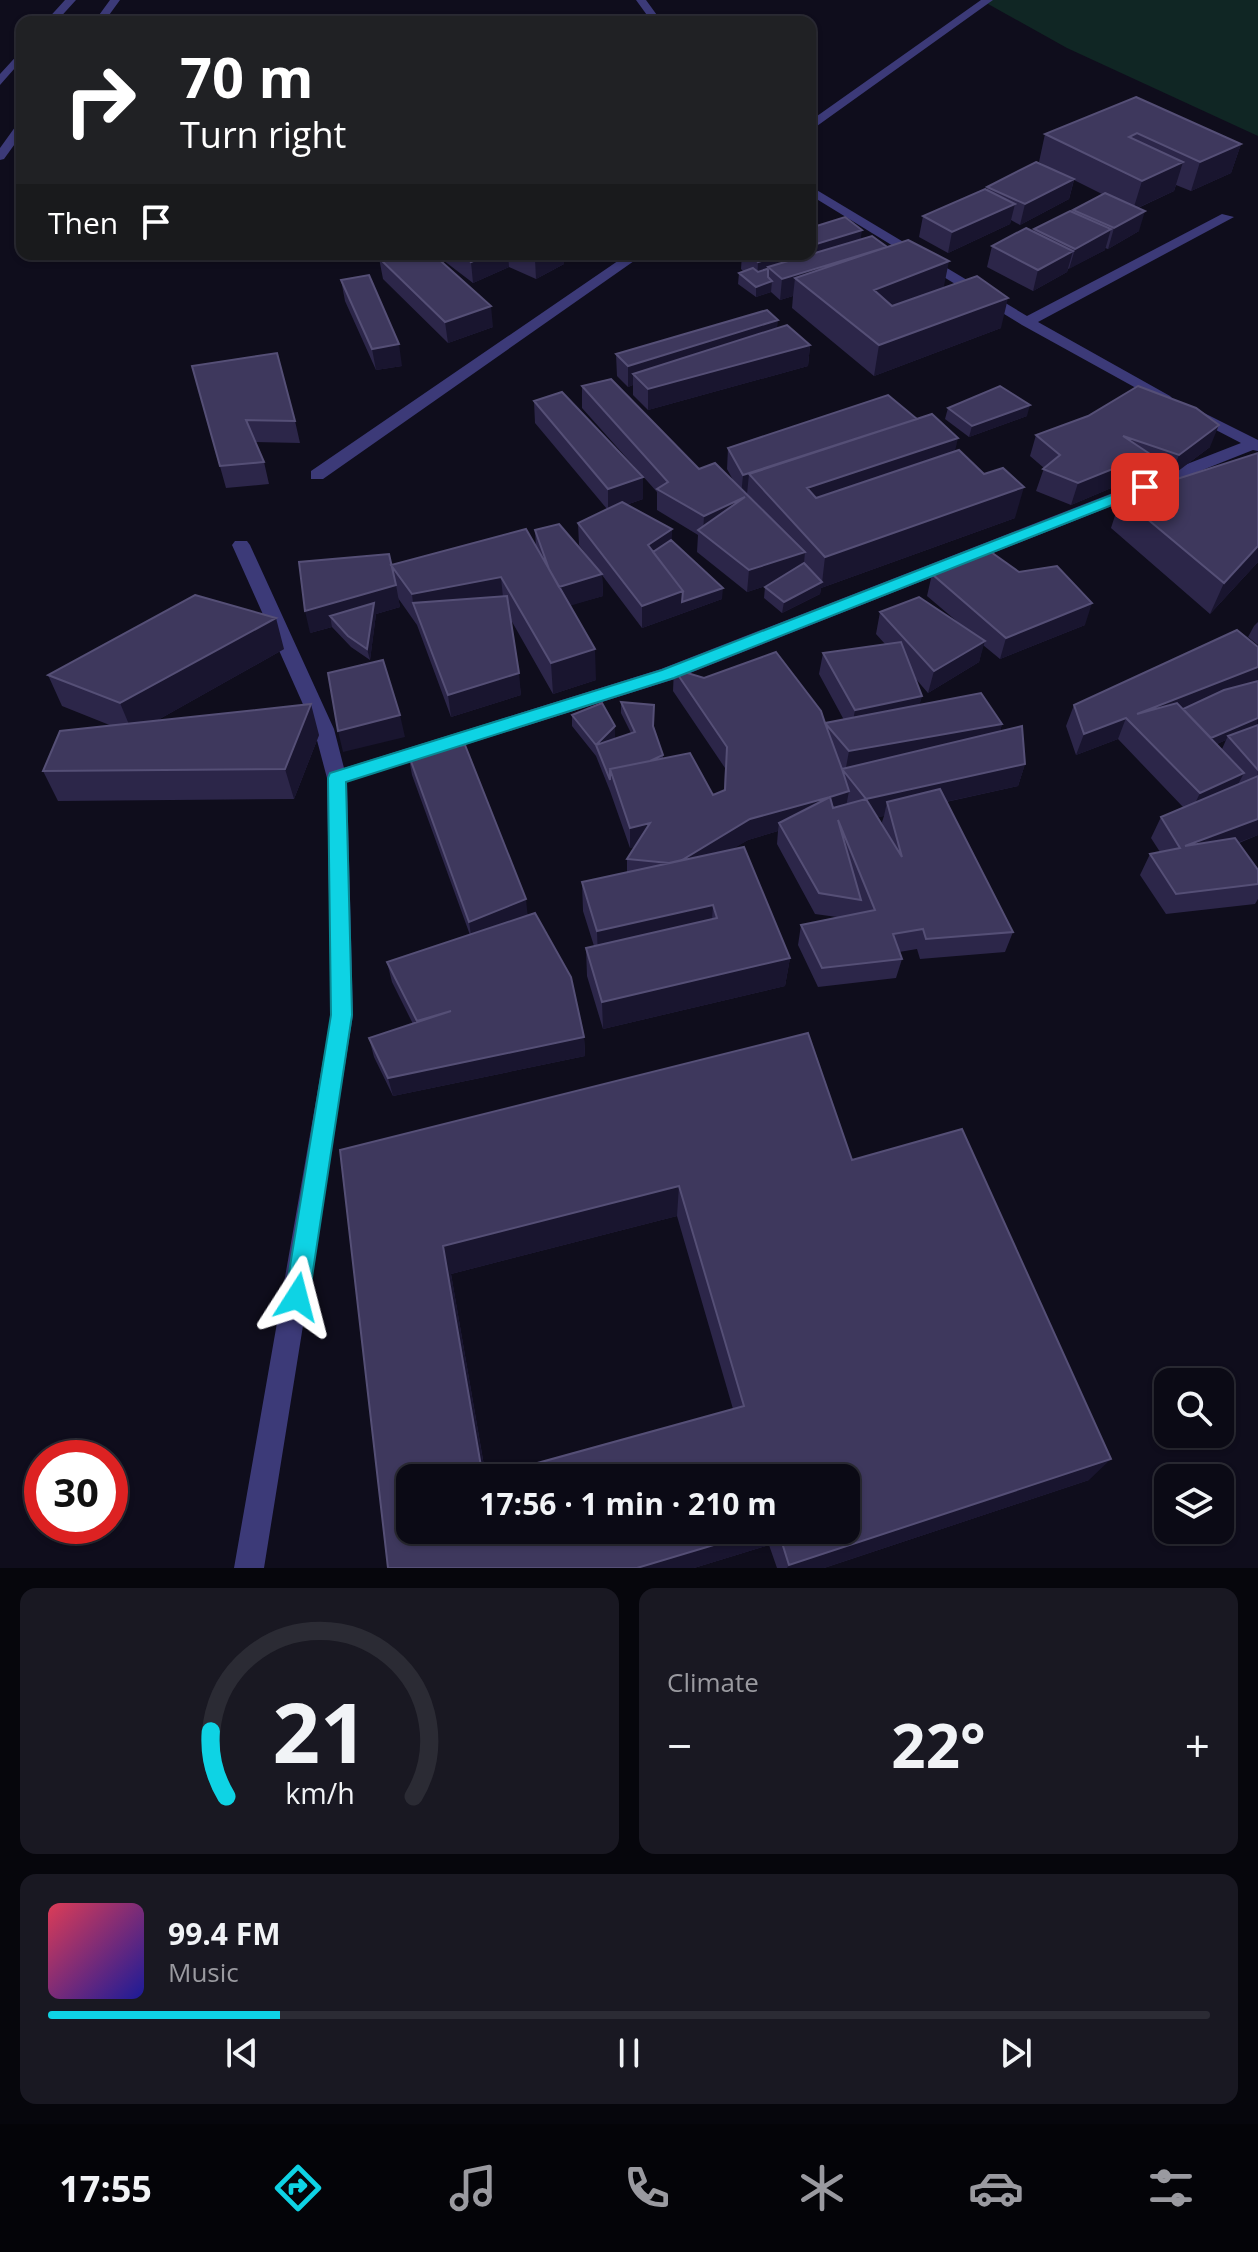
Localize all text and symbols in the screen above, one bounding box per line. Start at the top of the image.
text: 70 m [180,38,314,114]
icon: right [48,48,152,152]
text: Turn right [180,110,346,159]
icon: arrive [134,200,178,244]
text: Then [48,202,118,243]
pin [1111,453,1179,521]
icon: arrive [1123,465,1167,509]
position arrow [255,1255,339,1339]
map controls [1154,1368,1234,1544]
button: search [1154,1368,1234,1448]
speed limit sign: 30 [24,1440,128,1544]
button: layers [1154,1464,1234,1544]
text: 17:56 · 1 min · 210 m [479,1483,777,1524]
text: Climate [667,1664,759,1700]
text: 21 [272,1674,367,1787]
text: 22° [891,1704,986,1786]
text: − [667,1715,692,1775]
text: + [1185,1715,1210,1775]
text: km/h [285,1773,354,1812]
text: 99.4 FM [168,1913,281,1954]
text: Music [168,1954,239,1990]
icon: previous [220,2031,264,2075]
icon: pause [607,2031,651,2075]
icon: next [994,2031,1038,2075]
icon: directions [270,2160,326,2216]
icon: music [445,2160,501,2216]
icon: phone [619,2160,675,2216]
icon: climate [794,2160,850,2216]
icon: car [968,2160,1024,2216]
icon: filters [1143,2160,1199,2216]
text: 17:55 [59,2164,152,2213]

